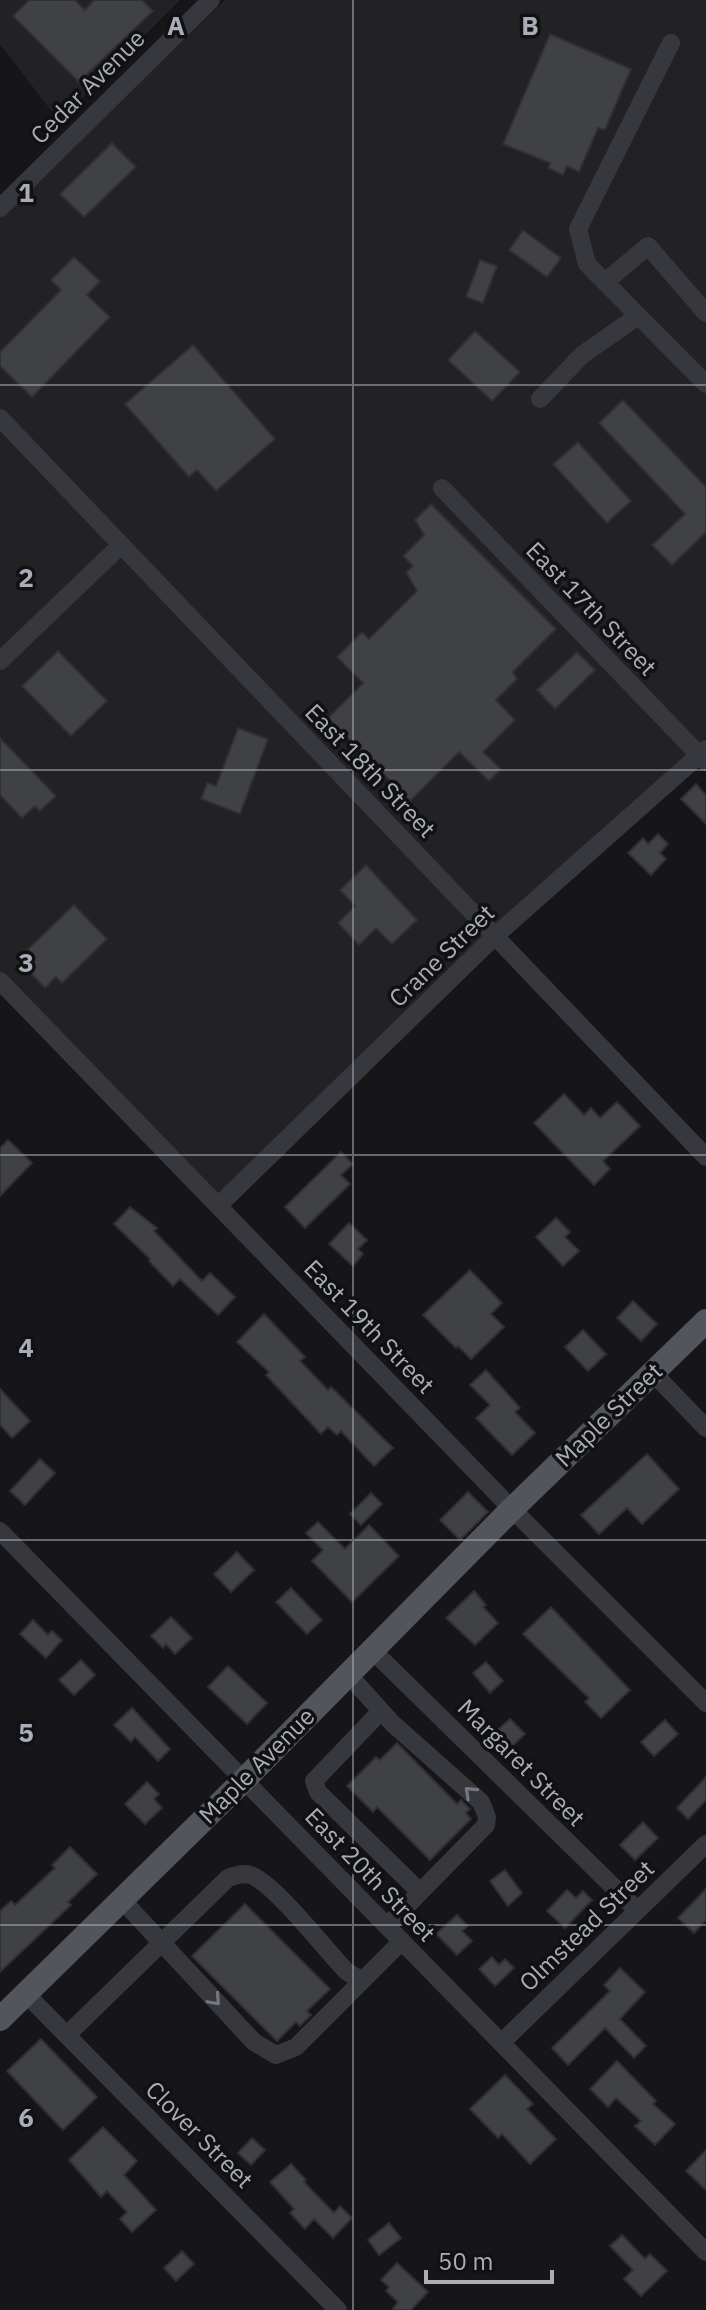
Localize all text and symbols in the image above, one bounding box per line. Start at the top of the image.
text: A [167,8,185,42]
text: B [521,8,539,42]
street label: Cedar Avenue [23,22,151,150]
text: 1 [18,175,34,209]
street label: East 17th Street [520,534,664,682]
text: 2 [18,560,34,594]
street label: East 18th Street [299,696,443,844]
street label: Crane Street [382,897,501,1014]
text: 3 [18,945,34,979]
street label: East 19th Street [298,1252,442,1400]
text: 4 [18,1330,34,1364]
street label: Maple Street [548,1355,669,1474]
street label: Margaret Street [451,1692,592,1833]
street label: Maple Avenue [191,1700,321,1830]
text: 5 [18,1715,34,1749]
one-way arrow [465,1786,479,1801]
street label: East 20th Street [299,1800,443,1948]
street label: Olmstead Street [512,1853,661,1998]
one-way arrow [206,1990,220,2005]
street label: Clover Street [139,2074,260,2195]
text: 6 [18,2100,34,2134]
scale bar [426,2234,552,2284]
text: 50 m [438,2245,493,2277]

